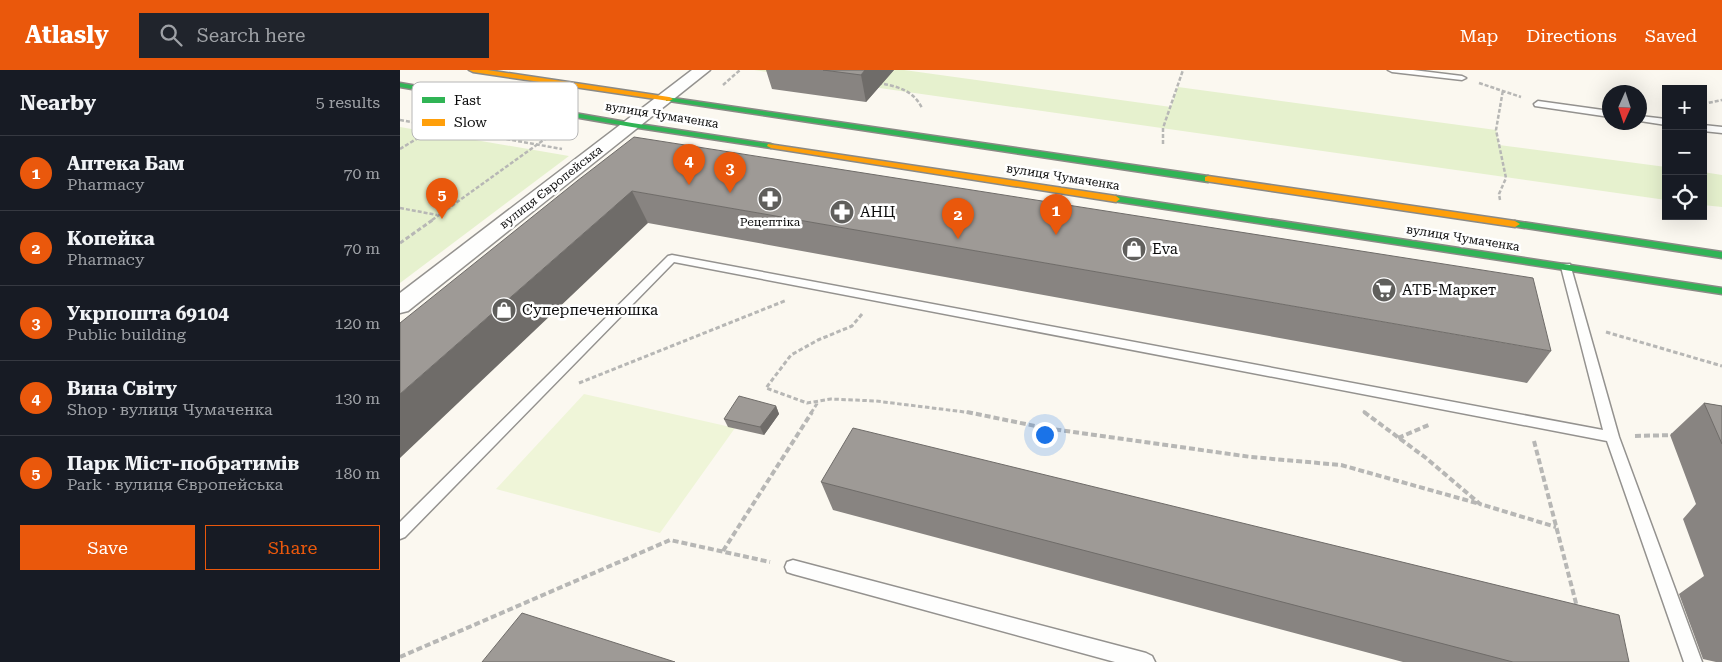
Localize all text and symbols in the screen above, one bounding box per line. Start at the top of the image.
search box [139,13,489,58]
text: Atlasly [25,21,109,49]
icon: search [157,21,185,49]
text: Search here [197,24,306,47]
text: Map [1460,25,1498,46]
text: Directions [1526,25,1617,46]
text: Saved [1645,25,1697,46]
legend [412,82,578,140]
north arrow [1602,85,1647,130]
map controls [1662,85,1707,220]
button: + [1662,85,1707,130]
text: Nearby [20,91,96,115]
text: Fast [454,92,481,108]
text: 5 results [316,93,380,112]
street label: вулиця Чумаченка [604,99,720,131]
text: Slow [454,114,487,130]
button: − [1662,130,1707,175]
street label: вулиця Європейська [497,142,606,231]
pin: 4 [673,144,705,185]
text: Аптека Бам [67,152,185,175]
pin: 3 [714,152,746,193]
street label: вулиця Чумаченка [1005,161,1121,193]
text: 1 [32,164,40,183]
text: 70 m [343,164,380,183]
text: Pharmacy [67,175,144,194]
button: locate [1662,175,1707,220]
pin: 5 [426,178,458,219]
pharmacy icon: Рецептіка [757,186,783,212]
pin: 1 [1040,194,1072,235]
pin: 2 [942,198,974,239]
pharmacy icon: АНЦ [829,199,855,225]
place label: АНЦ [860,203,895,221]
place label: Рецептіка [740,215,801,229]
street label: вулиця Чумаченка [1405,222,1521,254]
text: Копейка [67,227,155,250]
shop icon: Eva [1121,236,1147,262]
text: 2 [32,239,40,258]
text: 70 m [343,239,380,258]
place label: Eva [1152,240,1178,258]
text: Pharmacy [67,250,144,269]
supermarket icon: АТБ-Маркет [1371,277,1397,303]
place label: АТБ-Маркет [1402,281,1496,299]
shop icon: Суперпеченюшка [491,297,517,323]
place label: Суперпеченюшка [522,301,658,319]
text: Укрпошта 69104 [67,302,229,325]
text: 3 [32,314,40,333]
text: 120 m [334,314,380,333]
text: Public building [67,325,186,344]
text: Вина Світу [67,377,177,400]
text: 4 [32,389,40,408]
text: 130 m [334,389,380,408]
text: Shop · вулиця Чумаченка [67,400,273,419]
your location [1032,422,1058,448]
text: Парк Міст-побратимів [67,452,299,475]
text: 5 [32,464,40,483]
text: 180 m [334,464,380,483]
text: Park · вулиця Європейська [67,475,283,494]
button: Save [20,525,195,570]
button: Share [205,525,380,570]

